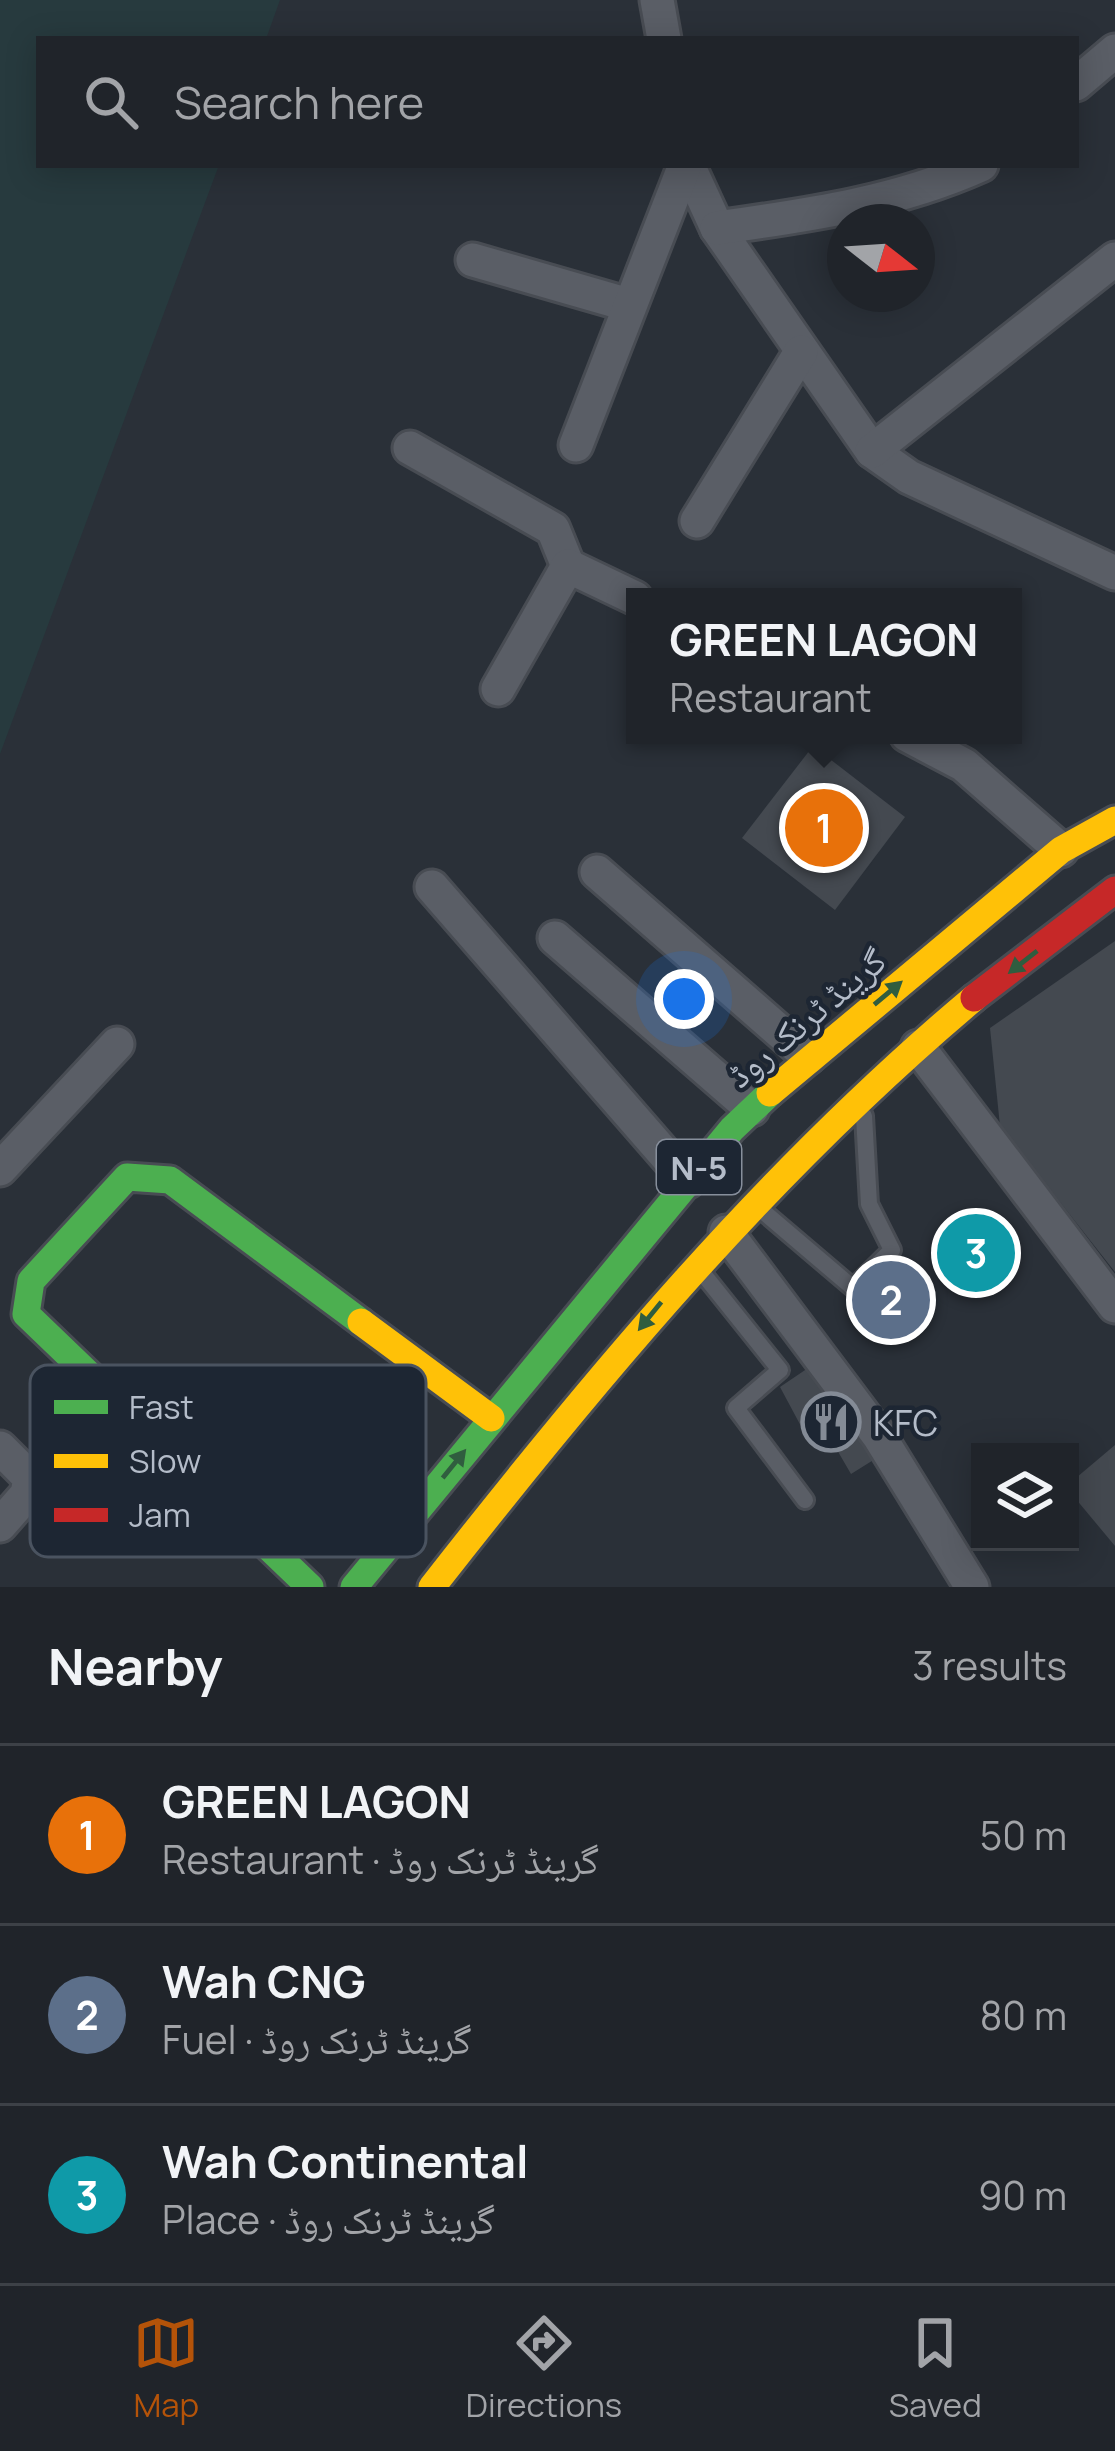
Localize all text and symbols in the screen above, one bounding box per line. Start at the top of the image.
search box [36,36,1079,168]
icon: search [78,69,144,135]
text: Search here [174,71,424,133]
north arrow [827,204,935,312]
popup [626,588,1022,744]
text: GREEN LAGON [670,608,978,670]
text: Restaurant [670,670,872,724]
pin: 1 [785,783,863,873]
street label: گرینڈ ٹرنک روڈ [716,936,896,1098]
one-way arrow [1007,949,1038,974]
your location [654,969,714,1029]
one-way arrow [873,981,903,1007]
road number: N-5 [657,1140,741,1194]
pin: 3 [937,1208,1015,1298]
pin: 2 [852,1255,930,1345]
one-way arrow [638,1301,663,1332]
legend [30,1365,426,1557]
text: Fast [129,1384,194,1429]
restaurant icon: KFC [800,1391,862,1453]
place label: KFC [873,1398,938,1447]
text: Slow [129,1438,201,1483]
map controls [971,1443,1079,1551]
button: layers [971,1443,1079,1551]
one-way arrow [441,1448,466,1479]
text: Jam [129,1492,191,1537]
text: Nearby [48,1631,223,1700]
text: 3 results [912,1638,1067,1692]
text: GREEN LAGON [162,1770,471,1832]
text: 1 [78,1808,96,1862]
text: 50 m [980,1808,1067,1862]
text: Restaurant · گرینڈ ٹرنک روڈ [162,1832,599,1886]
text: Wah CNG [162,1950,365,2012]
text: 2 [75,1988,99,2042]
text: 80 m [980,1988,1067,2042]
text: Fuel · گرینڈ ٹرنک روڈ [162,2012,472,2066]
text: Wah Continental [162,2130,529,2192]
text: 3 [76,2168,98,2222]
text: 90 m [978,2168,1067,2222]
text: Place · گرینڈ ٹرنک روڈ [162,2192,495,2246]
tab: Map [133,2310,199,2427]
tab: Directions [466,2310,622,2427]
tab: Saved [889,2310,982,2427]

